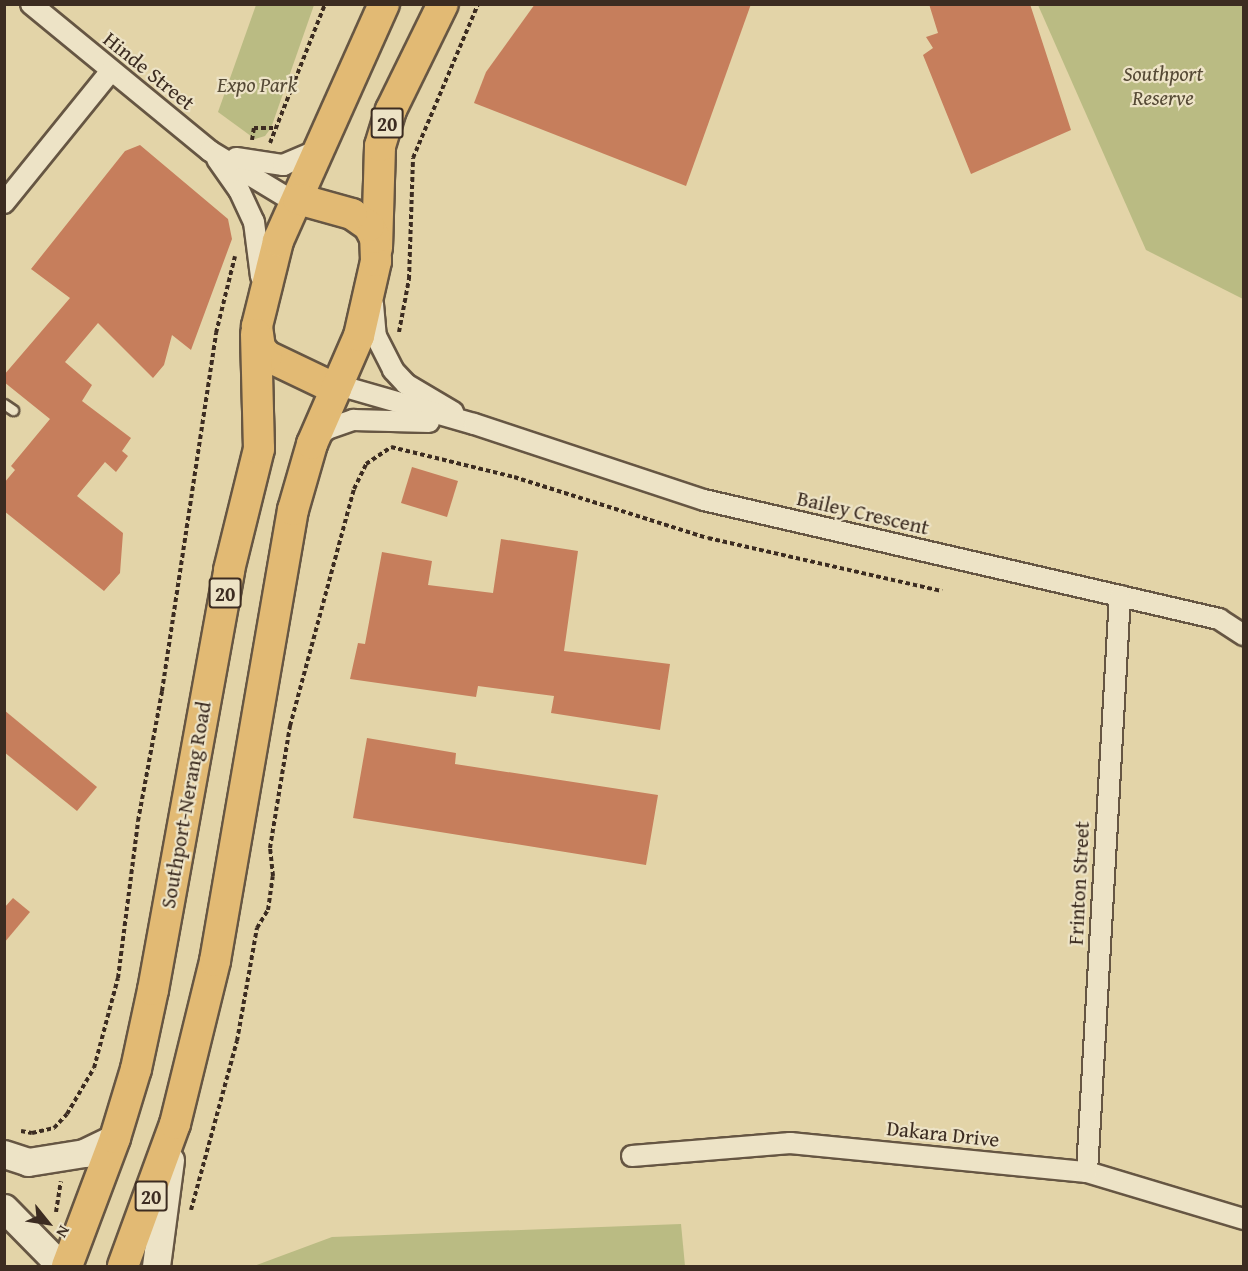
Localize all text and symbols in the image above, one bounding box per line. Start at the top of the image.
street label: Hinde Street [98,26,200,116]
park label: Southport Reserve [1123,61,1203,111]
park label: Expo Park [217,72,297,98]
road number: 20 [370,106,404,140]
street label: Bailey Crescent [794,486,932,540]
road number: 20 [208,576,242,610]
street label: Southport-Nerang Road [155,700,217,910]
street label: Frinton Street [1063,820,1095,946]
street label: Dakara Drive [885,1116,1001,1152]
road number: 20 [134,1179,168,1213]
north arrow [18,1193,78,1253]
text: N [51,1221,77,1243]

